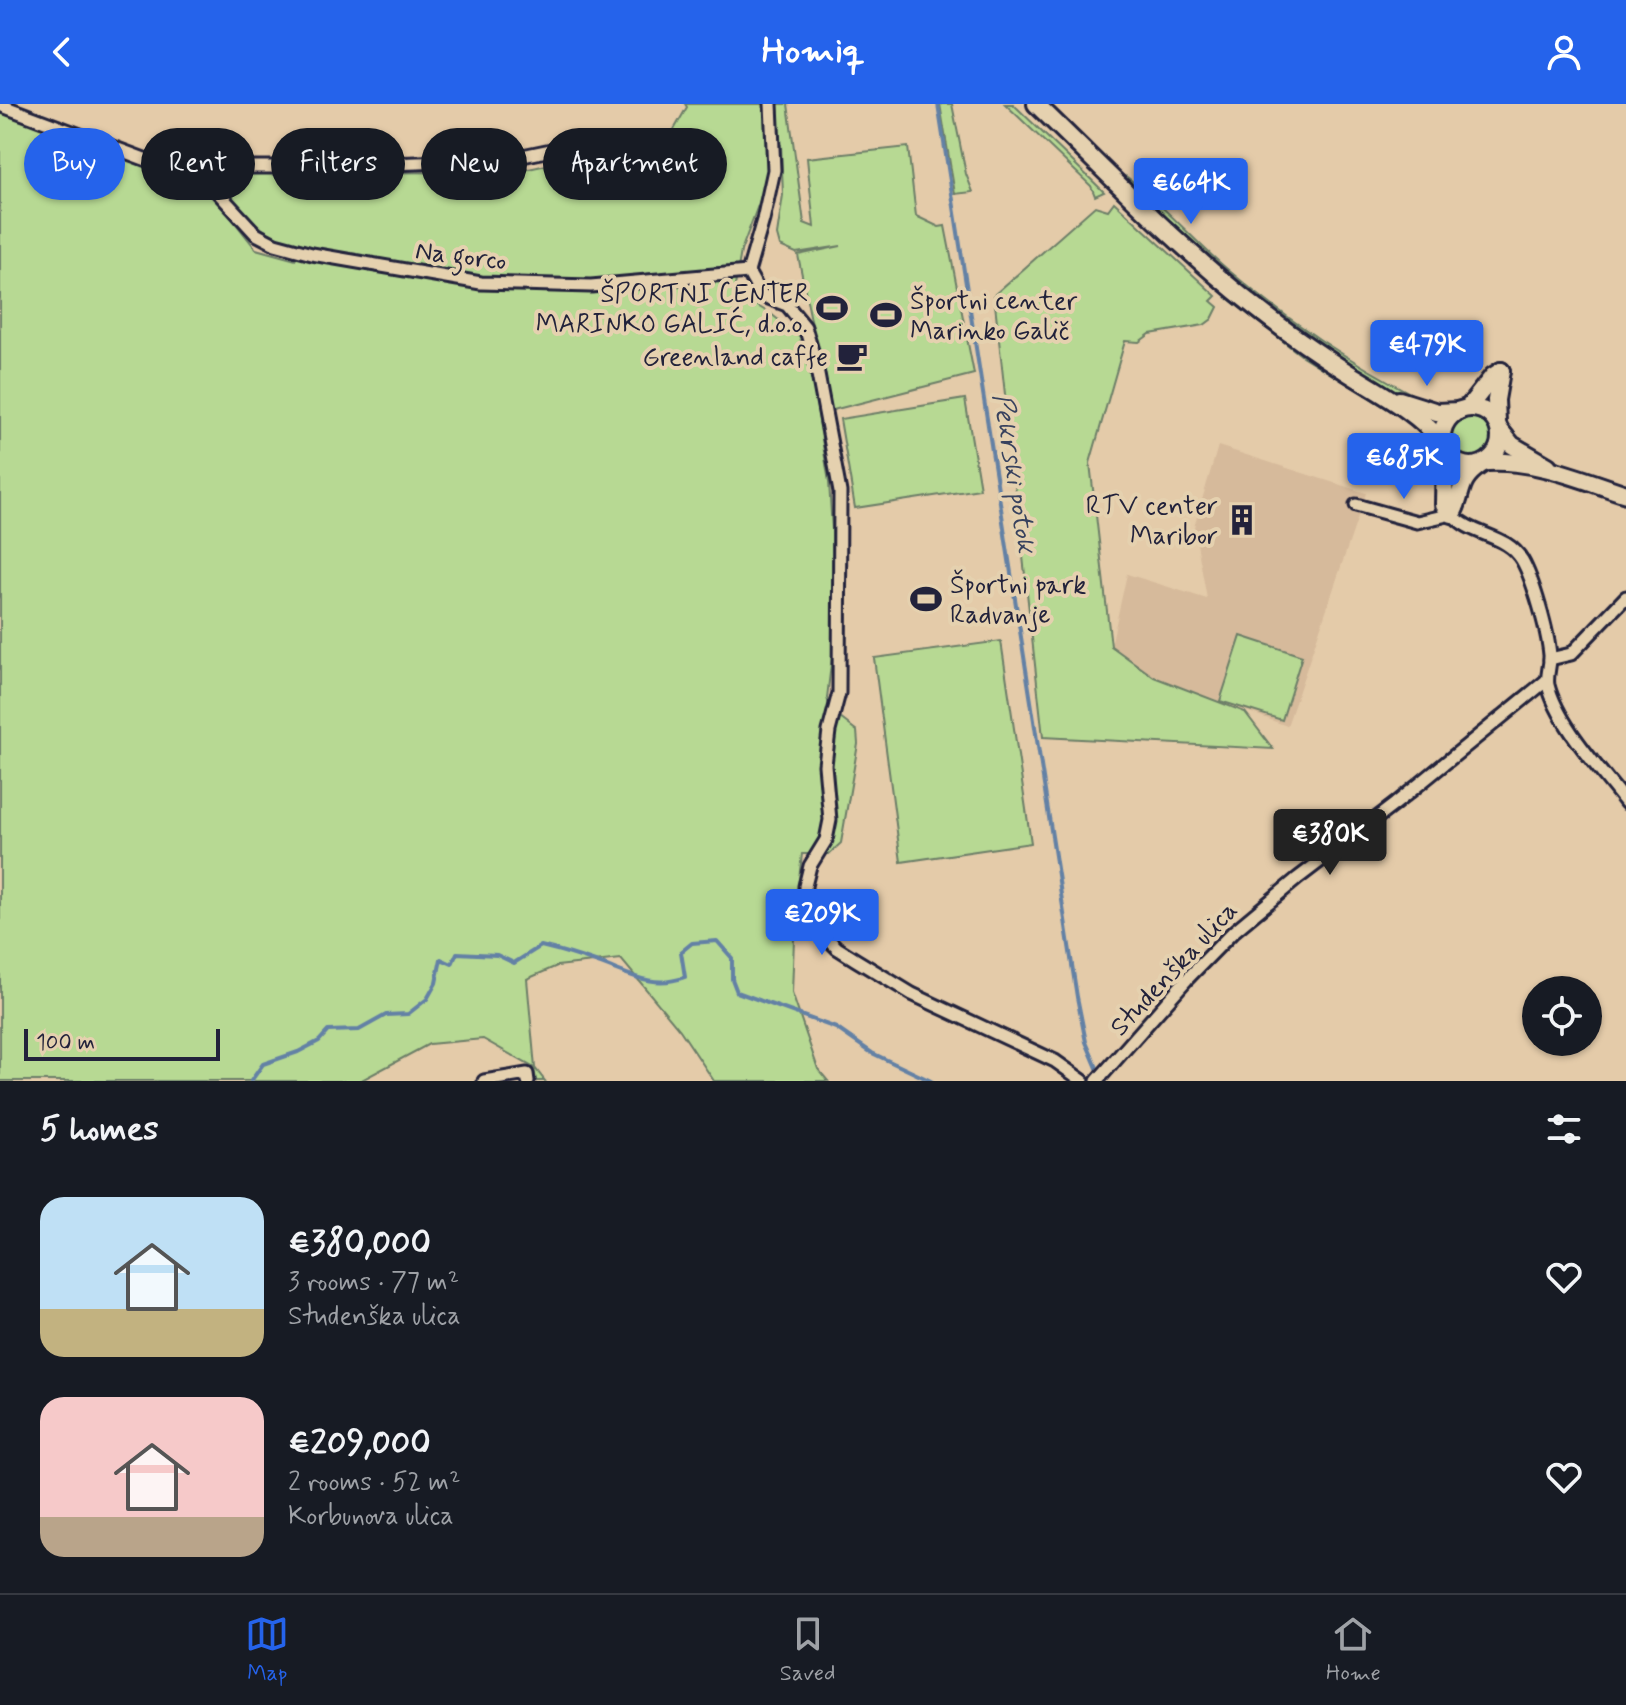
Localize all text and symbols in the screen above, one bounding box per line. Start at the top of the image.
text: Homiq [761,29,865,76]
icon: back [40,30,84,74]
icon: person [1542,30,1586,74]
chip: Buy [24,128,125,200]
chip: Rent [141,128,255,200]
chip: Filters [271,128,405,200]
chip: New [421,128,527,200]
chip: Apartment [543,128,727,200]
pin: €664K [1135,158,1247,226]
text: €664K [1152,167,1230,201]
street label: Na gorco [413,235,508,282]
place label: ŠPORTNI CENTER MARINKO GALIĆ, d.o.o. [536,278,808,342]
place label: Športni center Marinko Galič [910,285,1078,349]
sports icon: ŠPORTNI CENTER MARINKO GALIĆ, d.o.o. [815,291,849,325]
sports icon: Športni center Marinko Galič [869,298,903,332]
pin: €479K [1371,320,1483,388]
text: €479K [1388,329,1466,363]
cafe icon: Greenland caffe [835,339,869,373]
place label: Greenland caffe [643,341,828,375]
water label: Pekrski potok [983,391,1045,557]
pin: €685K [1348,433,1460,501]
text: €685K [1365,442,1443,476]
place label: RTV center Maribor [1086,490,1218,554]
building icon: RTV center Maribor [1225,503,1259,537]
place label: Športni park Radvanje [950,569,1086,633]
sports icon: Športni park Radvanje [909,582,943,616]
pin: €380K [1274,809,1386,877]
text: €380K [1291,818,1369,852]
pin: €209K [766,889,878,957]
street label: Studenška ulica [1103,895,1246,1044]
text: €209K [784,898,860,932]
map controls [1522,976,1602,1056]
button: locate [1522,976,1602,1056]
scale bar [24,1025,220,1061]
text: 100 m [36,1029,95,1057]
text: 5 homes [40,1107,158,1152]
icon: filters [1542,1107,1586,1151]
text: €380,000 [288,1221,431,1266]
icon: home [104,1229,200,1325]
icon: heart [1542,1255,1586,1299]
text: 3 rooms · 77 m² [288,1266,459,1300]
text: Studenška ulica [288,1300,461,1334]
text: €209,000 [288,1421,431,1466]
icon: home [104,1429,200,1525]
icon: heart [1542,1455,1586,1499]
text: 2 rooms · 52 m² [288,1466,460,1500]
text: Korbunova ulica [288,1500,454,1534]
tab: Map [245,1612,289,1688]
tab: Saved [780,1612,835,1688]
tab: Home [1326,1612,1381,1688]

